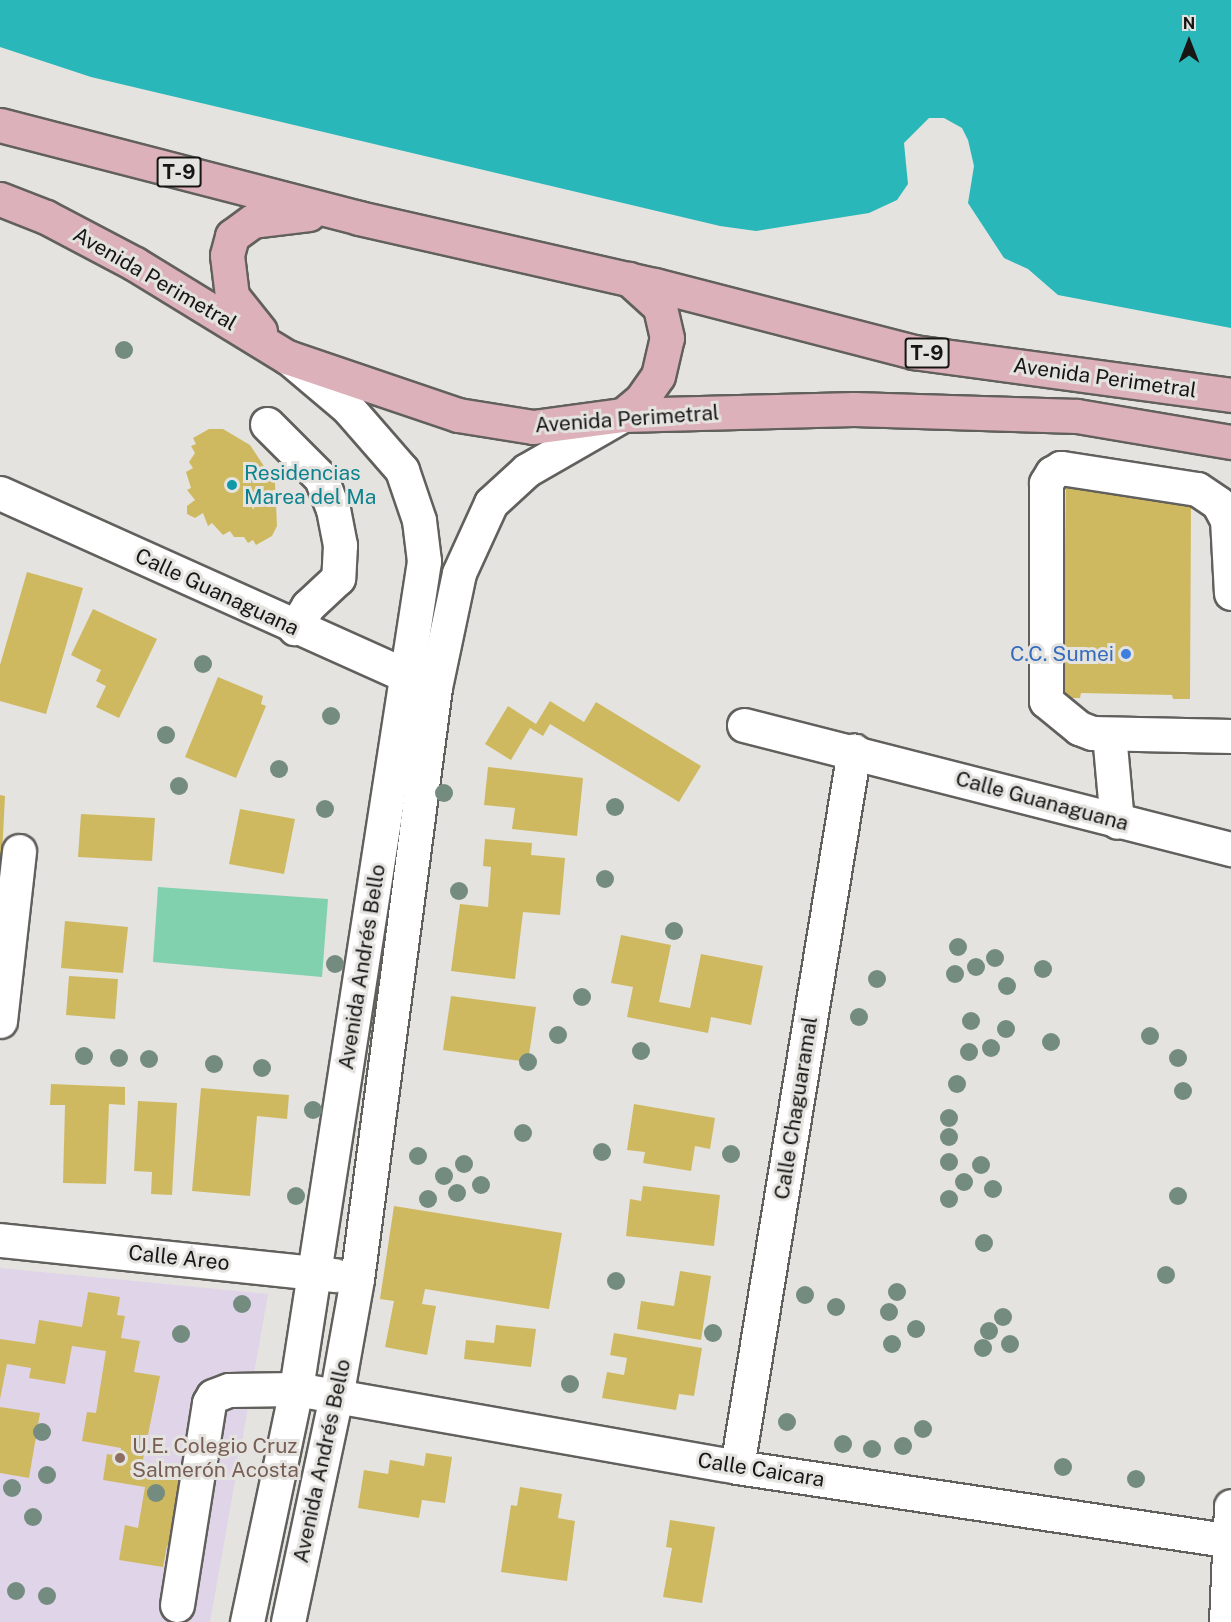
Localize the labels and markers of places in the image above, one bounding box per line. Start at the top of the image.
place label: Residencias Marea del Ma [244,460,377,510]
marker: Residencias Marea del Ma [225,478,239,492]
place label: C.C. Sumei [1010,641,1114,667]
marker: C.C. Sumei [1119,647,1133,661]
place label: U.E. Colegio Cruz Salmerón Acosta [132,1433,299,1483]
marker: U.E. Colegio Cruz Salmerón Acosta [113,1451,127,1465]

